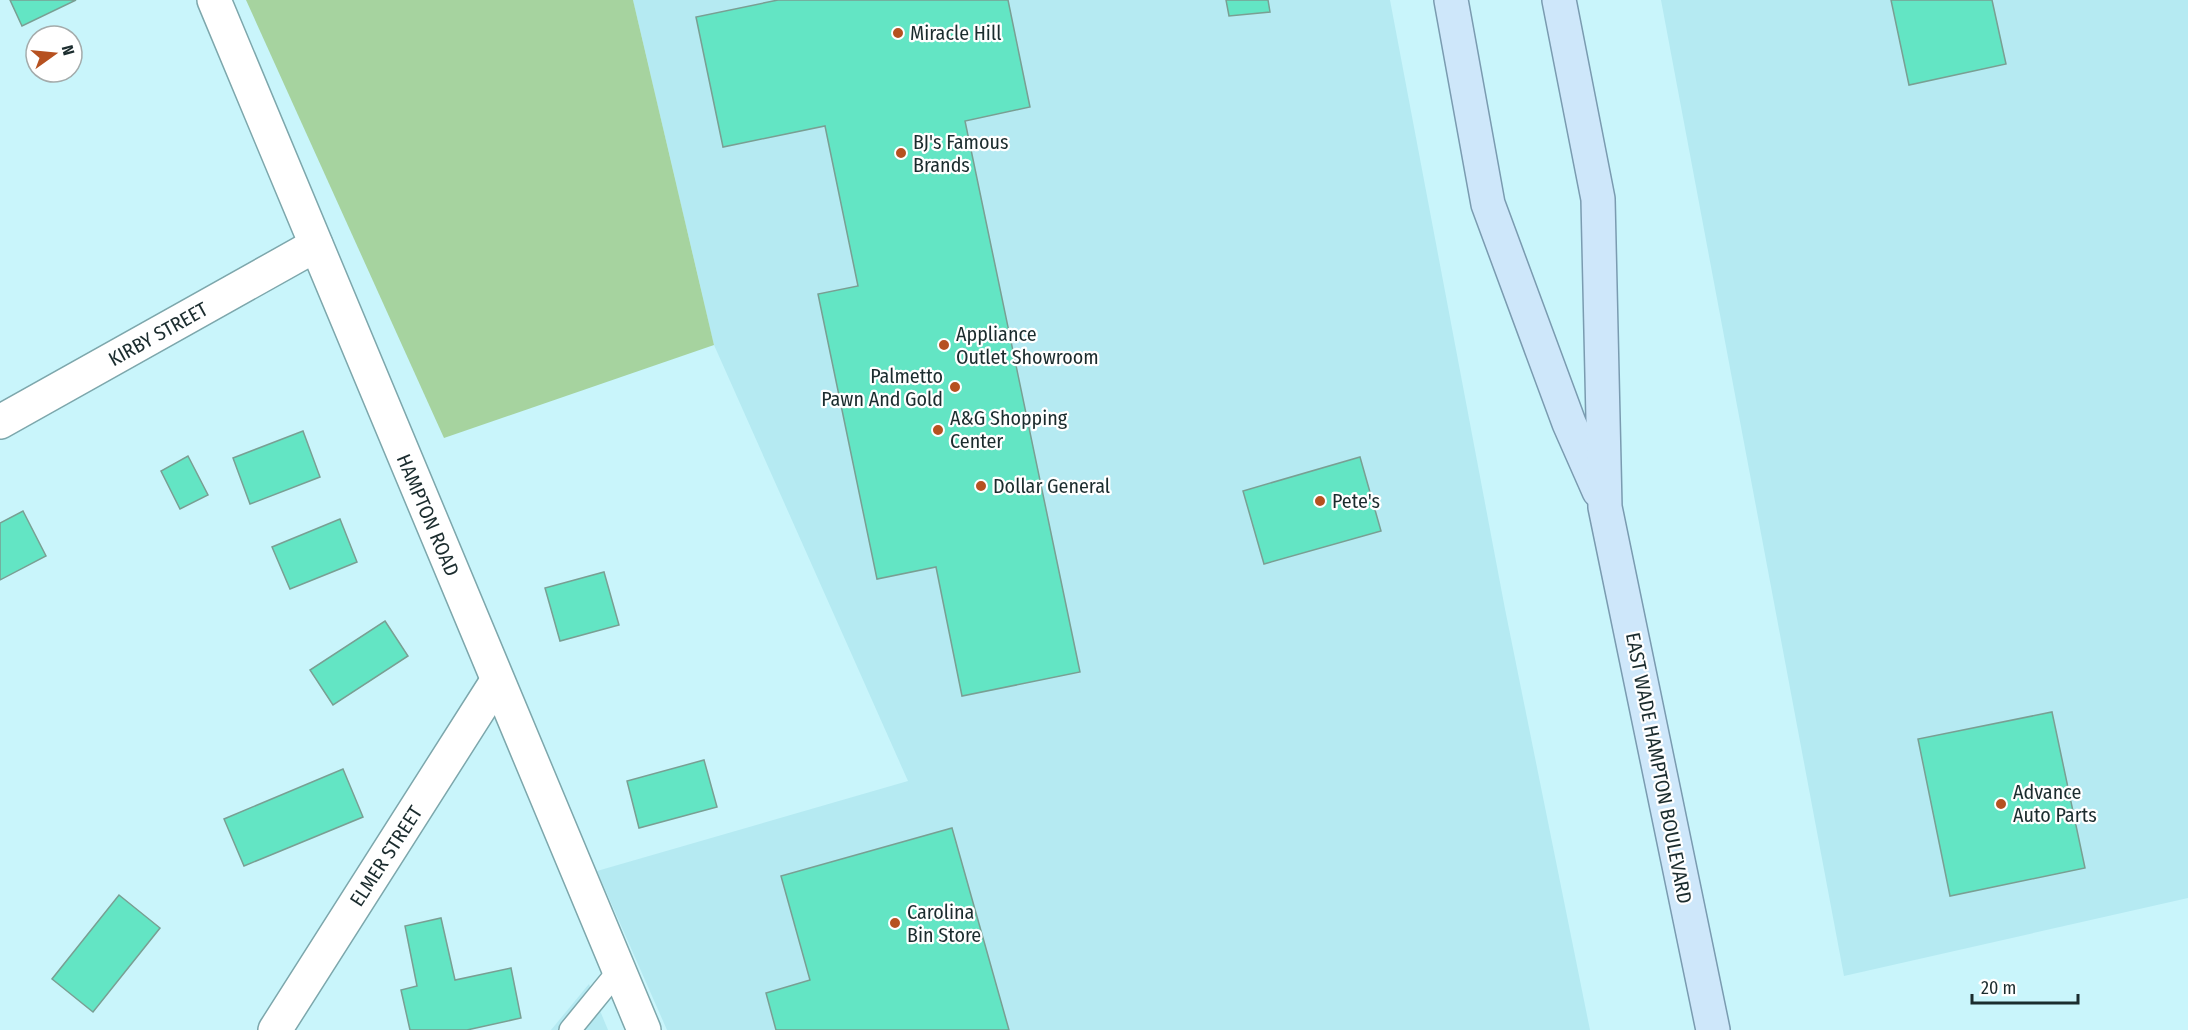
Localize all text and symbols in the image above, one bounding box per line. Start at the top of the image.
place label: Miracle Hill [910,21,1001,45]
north arrow [24,24,84,84]
marker: Miracle Hill [891,26,905,40]
text: N [58,43,78,57]
place label: BJ's Famous Brands [913,130,1008,177]
marker: BJ's Famous Brands [894,146,908,160]
street label: KIRBY STREET [104,297,212,371]
place label: Appliance Outlet Showroom [956,322,1099,369]
marker: Appliance Outlet Showroom [937,338,951,352]
place label: Palmetto Pawn And Gold [821,364,943,411]
marker: Palmetto Pawn And Gold [948,380,962,394]
place label: A&G Shopping Center [950,406,1068,453]
marker: A&G Shopping Center [931,423,945,437]
street label: HAMPTON ROAD [392,450,464,580]
place label: Dollar General [993,474,1110,498]
marker: Dollar General [974,479,988,493]
place label: Pete's [1332,489,1380,513]
marker: Pete's [1313,494,1327,508]
street label: EAST WADE HAMPTON BOULEVARD [1621,630,1697,906]
place label: Advance Auto Parts [2013,780,2097,827]
marker: Advance Auto Parts [1994,797,2008,811]
street label: ELMER STREET [345,801,428,911]
place label: Carolina Bin Store [907,900,981,947]
marker: Carolina Bin Store [888,916,902,930]
scale bar [1972,967,2078,1005]
text: 20 m [1981,977,2016,999]

